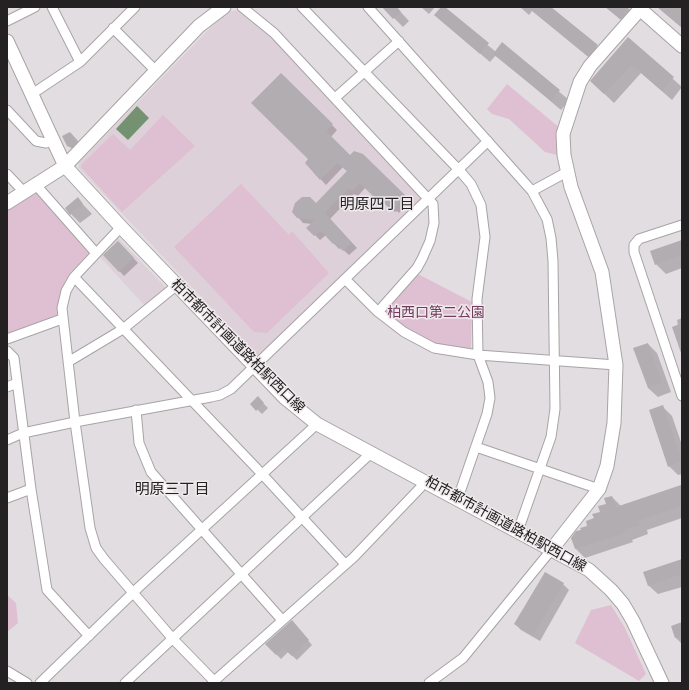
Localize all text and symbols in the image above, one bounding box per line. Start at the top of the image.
district label: 明原四丁目 [340,197,414,215]
street label: 柏市都市計画道路柏駅西口線 [167,277,307,417]
park label: 柏西口第二公園 [387,306,485,322]
street label: 柏市都市計画道路柏駅西口線 [421,474,589,576]
district label: 明原三丁目 [135,482,209,500]

